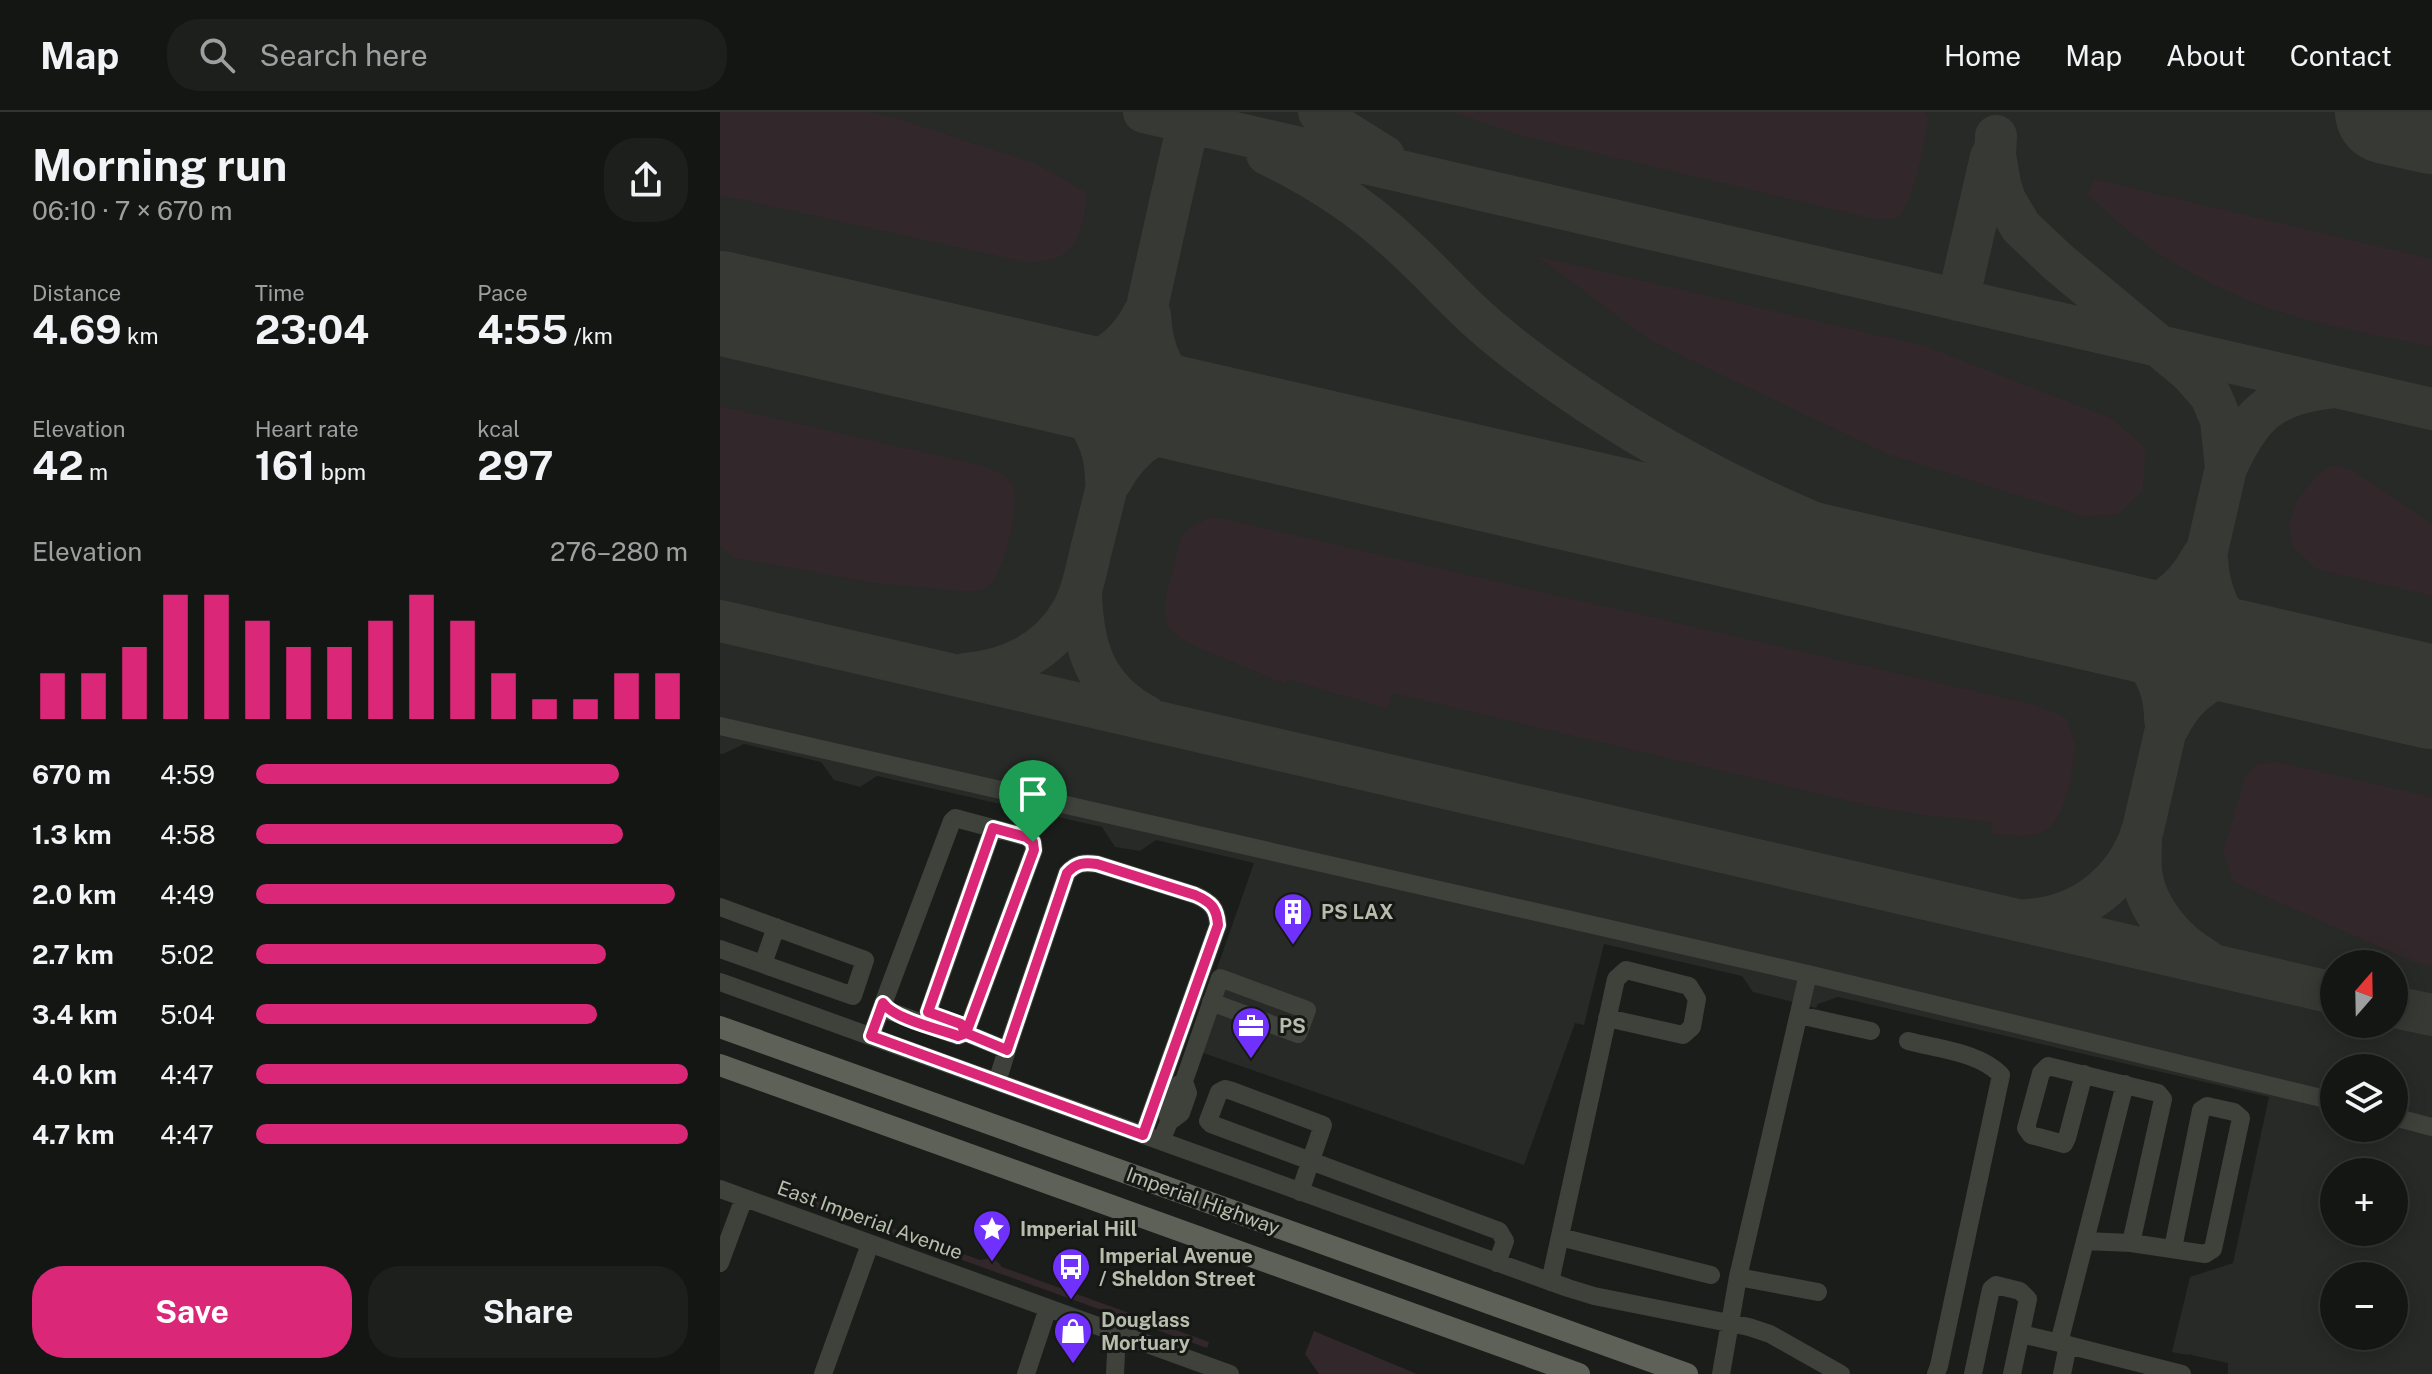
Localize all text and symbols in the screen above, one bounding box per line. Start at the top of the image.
search box [167,19,727,91]
text: Map [40,33,119,78]
icon: search [195,33,239,77]
text: Search here [259,37,428,73]
text: Home [1944,39,2021,72]
text: Map [2065,39,2122,72]
text: About [2166,39,2246,72]
text: Contact [2290,39,2392,72]
button: share [604,138,688,222]
text: Morning run [32,139,287,191]
text: 06:10 · 7 × 670 m [32,195,233,226]
text: Distance [32,280,121,306]
text: Time [255,280,305,306]
text: Pace [477,280,528,306]
text: 4.69 [32,306,122,353]
text: 23:04 [255,306,369,353]
text: 4:55 [477,306,568,353]
text: km [122,323,158,349]
text: /km [568,323,613,349]
text: Elevation [32,416,125,442]
text: Heart rate [255,416,359,442]
text: kcal [477,416,520,442]
text: 42 [32,442,84,489]
text: 161 [255,442,315,489]
text: 297 [477,442,553,489]
text: m [84,459,108,485]
text: bpm [315,459,366,485]
text: Elevation [32,536,142,567]
text: 276–280 m [550,536,688,567]
text: 670 m [32,759,111,790]
text: 4:59 [160,759,215,790]
pin [999,760,1067,842]
icon: arrive [1011,772,1055,816]
text: 1.3 km [32,819,112,850]
text: 4:58 [160,819,216,850]
text: 2.0 km [32,879,117,910]
text: 4:49 [160,879,215,910]
building icon: PS LAX [1272,891,1314,946]
place label: PS LAX [1321,900,1394,924]
text: 2.7 km [32,939,114,970]
text: 5:02 [160,939,214,970]
north arrow [2320,950,2408,1038]
map controls [2320,950,2408,1350]
text: 3.4 km [32,999,118,1030]
text: 5:04 [160,999,215,1030]
office icon: PS [1230,1005,1272,1060]
place label: PS [1279,1014,1306,1038]
button: layers [2320,1054,2408,1142]
text: 4.0 km [32,1059,117,1090]
text: 4:47 [160,1059,214,1090]
text: 4.7 km [32,1119,114,1150]
text: 4:47 [160,1119,214,1150]
button: + [2320,1158,2408,1246]
street label: Imperial Highway [1123,1162,1283,1240]
street label: East Imperial Avenue [774,1175,966,1265]
place icon: Imperial Hill [971,1208,1013,1263]
place label: Imperial Hill [1020,1217,1137,1241]
place label: Imperial Avenue / Sheldon Street [1099,1244,1256,1291]
bus stop icon: Imperial Avenue / Sheldon Street [1050,1246,1092,1301]
button: − [2320,1262,2408,1350]
button: Save [32,1266,352,1358]
button: Share [368,1266,688,1358]
place label: Douglass Mortuary [1101,1308,1190,1355]
shop icon: Douglass Mortuary [1052,1310,1094,1365]

